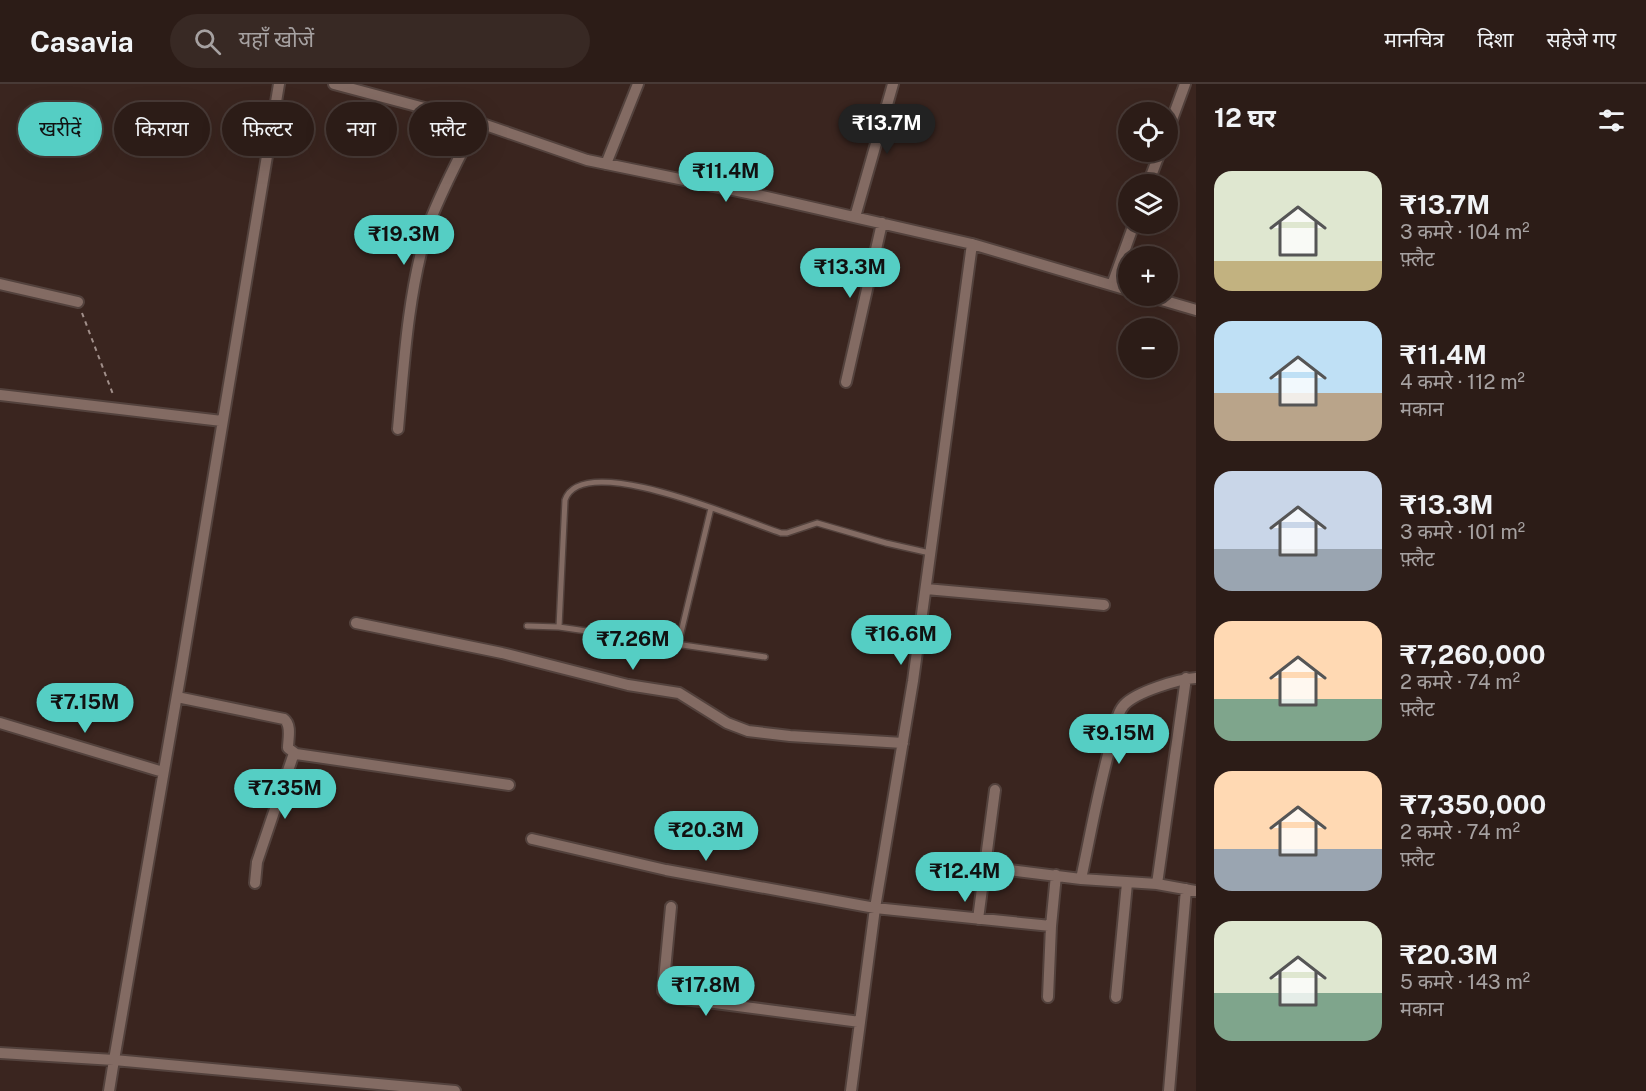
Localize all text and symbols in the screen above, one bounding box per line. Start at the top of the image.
search box [170,14,590,68]
text: Casavia [30,25,134,58]
icon: search [191,25,224,58]
text: यहाँ खोजें [239,26,314,52]
text: मानचित्र [1384,27,1444,52]
text: दिशा [1477,27,1514,52]
text: सहेजे गए [1547,27,1616,52]
chip: खरीदें [18,102,102,156]
chip: किराया [114,102,210,156]
chip: फ़िल्टर [222,102,314,156]
chip: नया [326,102,397,156]
chip: फ़्लैट [409,102,487,156]
map controls [1118,102,1178,378]
button: locate [1118,102,1178,162]
text: 12 घर [1214,102,1276,133]
pin: ₹13.7M [838,104,936,155]
icon: filters [1595,104,1628,137]
text: ₹13.7M [852,111,922,135]
pin: ₹11.4M [677,152,775,203]
text: ₹11.4M [693,159,759,183]
button: layers [1118,174,1178,234]
text: ₹13.7M [1400,189,1490,220]
icon: home [1262,195,1334,267]
pin: ₹19.3M [355,215,453,266]
text: 3 कमरे · 104 m² [1400,220,1530,244]
text: ₹19.3M [368,222,440,246]
button: + [1118,246,1178,306]
text: फ़्लैट [1400,247,1435,271]
pin: ₹13.3M [801,248,899,299]
text: ₹13.3M [814,255,886,279]
button: − [1118,318,1178,378]
text: ₹11.4M [1400,339,1487,370]
icon: home [1262,345,1334,417]
text: 4 कमरे · 112 m² [1400,370,1525,394]
text: मकान [1400,397,1444,421]
text: ₹13.3M [1400,489,1493,520]
icon: home [1262,495,1334,567]
text: 3 कमरे · 101 m² [1400,520,1525,544]
text: फ़्लैट [1400,547,1435,571]
pin: ₹16.6M [852,615,950,666]
pin: ₹7.26M [584,620,682,671]
text: ₹16.6M [865,622,937,646]
text: ₹7.26M [596,627,670,651]
text: ₹7,260,000 [1400,639,1545,670]
icon: home [1262,645,1334,717]
text: 2 कमरे · 74 m² [1400,670,1520,694]
pin: ₹7.15M [36,683,134,734]
text: ₹7.15M [51,690,119,714]
text: फ़्लैट [1400,697,1435,721]
pin: ₹9.15M [1070,714,1168,765]
text: ₹9.15M [1083,721,1155,745]
pin: ₹7.35M [236,769,334,820]
text: ₹7.35M [248,776,322,800]
text: ₹7,350,000 [1400,789,1546,820]
icon: home [1262,795,1334,867]
pin: ₹20.3M [657,811,755,862]
text: ₹20.3M [668,818,744,842]
text: 2 कमरे · 74 m² [1400,820,1520,844]
text: फ़्लैट [1400,847,1435,871]
pin: ₹12.4M [916,852,1014,903]
text: ₹12.4M [930,859,1000,883]
text: ₹20.3M [1400,939,1498,970]
icon: home [1262,945,1334,1017]
pin: ₹17.8M [657,966,755,1017]
text: 5 कमरे · 143 m² [1400,970,1530,994]
text: ₹17.8M [672,973,740,997]
text: मकान [1400,997,1444,1021]

